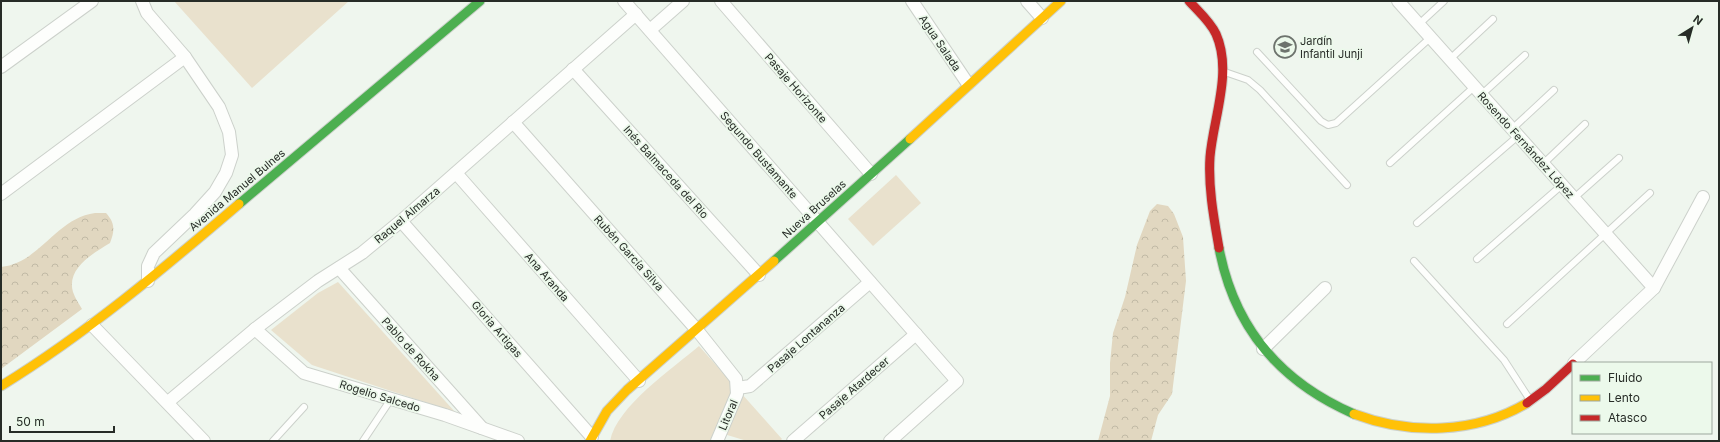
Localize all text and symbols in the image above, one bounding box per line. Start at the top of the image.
north arrow [1672,8,1712,48]
street label: Agua Salada [916,12,964,74]
text: N [1690,12,1706,28]
school or university icon: Jardín Infantil Junji [1272,34,1298,60]
place label: Jardín Infantil Junji [1300,34,1363,61]
street label: Pasaje Horizonte [762,50,830,126]
street label: Rosendo Fernández López [1474,89,1578,201]
street label: Segundo Bustamante [717,108,801,202]
street label: Inés Balmaceda del Rio [620,123,712,222]
street label: Avenida Manuel Bulnes [186,146,288,234]
street label: Nueva Bruselas [779,177,849,241]
street label: Raquel Almarza [371,184,443,246]
street label: Rubén García Silva [591,212,667,294]
street label: Ana Aranda [522,250,572,304]
street label: Gloria Artigas [469,298,526,360]
street label: Pasaje Lontananza [764,301,848,375]
street label: Pablo de Rokha [379,314,443,384]
street label: Pasaje Atardecer [816,354,892,422]
legend [1572,362,1712,434]
text: Fluido [1608,370,1643,385]
street label: Rogelio Salcedo [338,377,422,415]
text: Lento [1608,390,1640,405]
street label: Litoral [715,398,741,432]
scale bar [10,408,114,434]
text: Atasco [1608,410,1647,425]
text: 50 m [16,414,45,429]

